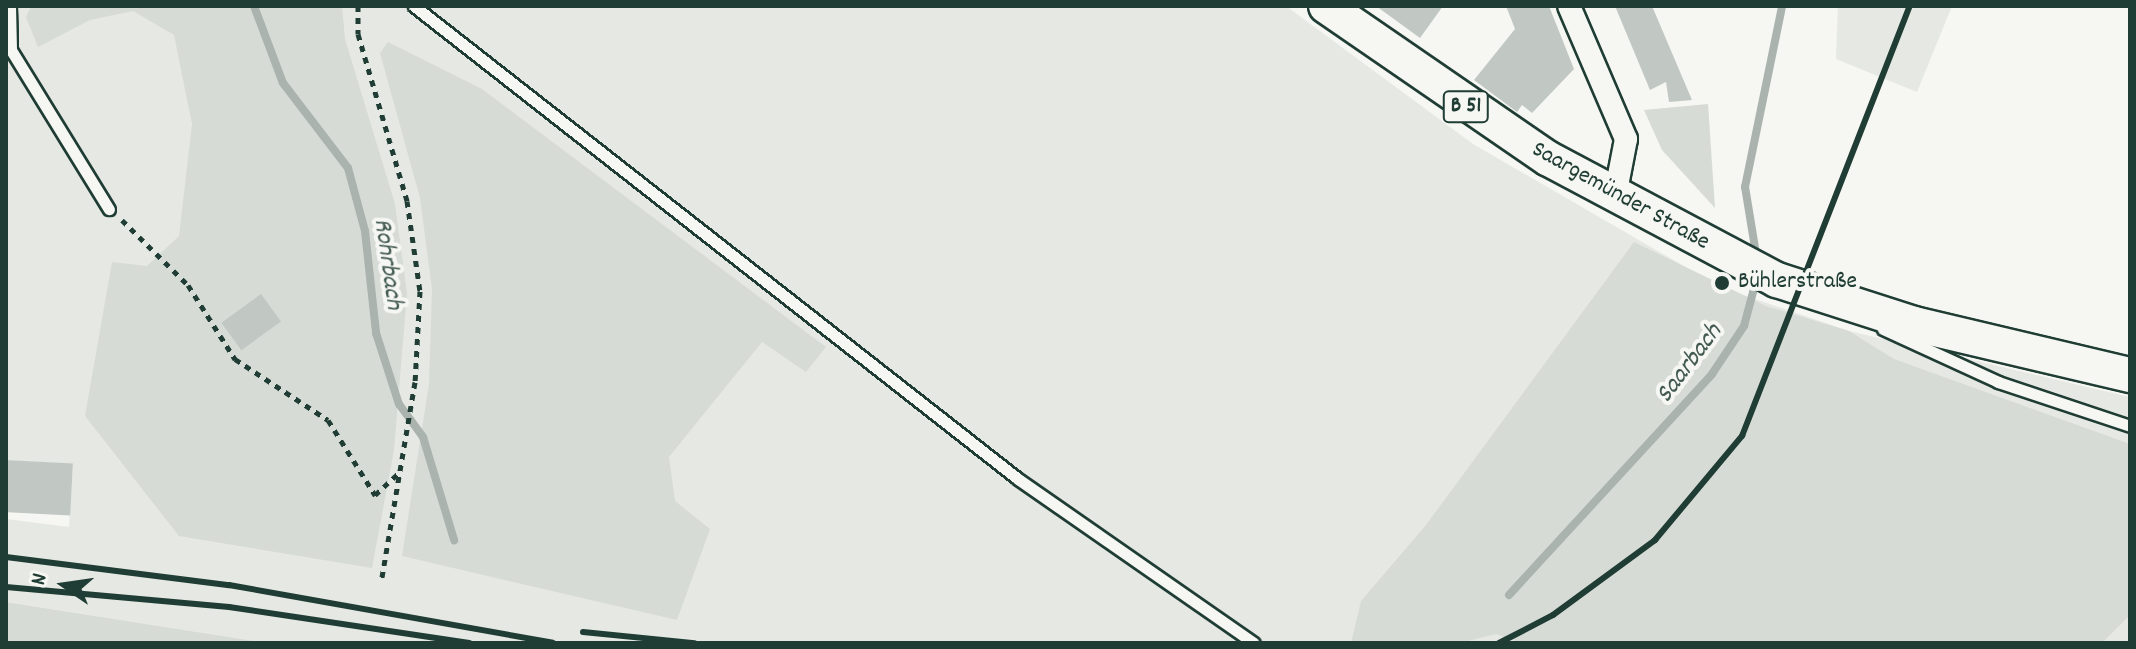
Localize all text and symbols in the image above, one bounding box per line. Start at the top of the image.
road number: B 51 [1442,89,1490,125]
street label: Saargemünder Straße [1526,136,1714,258]
water label: Rohrbach [365,216,409,312]
place label: Bühlerstraße [1738,269,1857,297]
marker: Bühlerstraße [1713,274,1731,292]
water label: Saarbach [1650,318,1730,410]
north arrow [24,545,104,625]
text: N [24,571,56,588]

